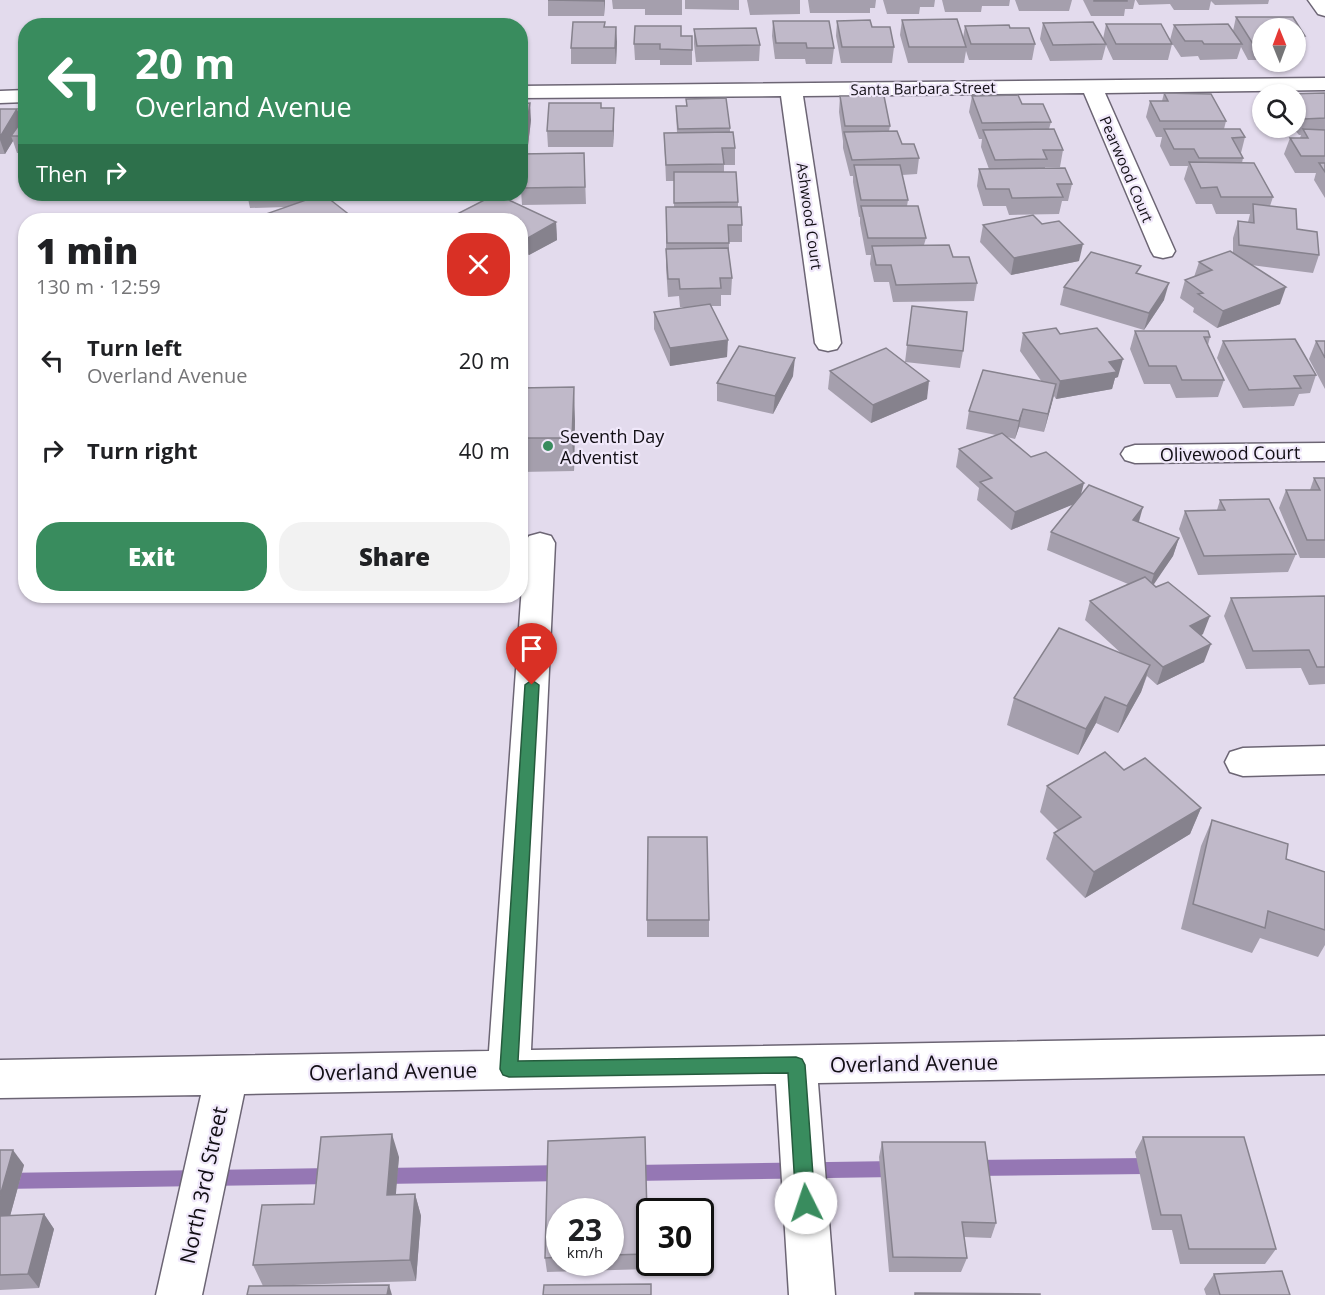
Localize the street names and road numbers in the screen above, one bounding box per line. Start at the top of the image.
street label: Santa Barbara Street [850,77,996,99]
street label: Pearwood Court [1096,113,1158,225]
street label: Ashwood Court [793,161,827,271]
street label: Olivewood Court [1160,440,1300,466]
street label: Overland Avenue [830,1048,998,1078]
street label: Overland Avenue [309,1056,477,1086]
street label: North 3rd Street [173,1104,233,1266]

